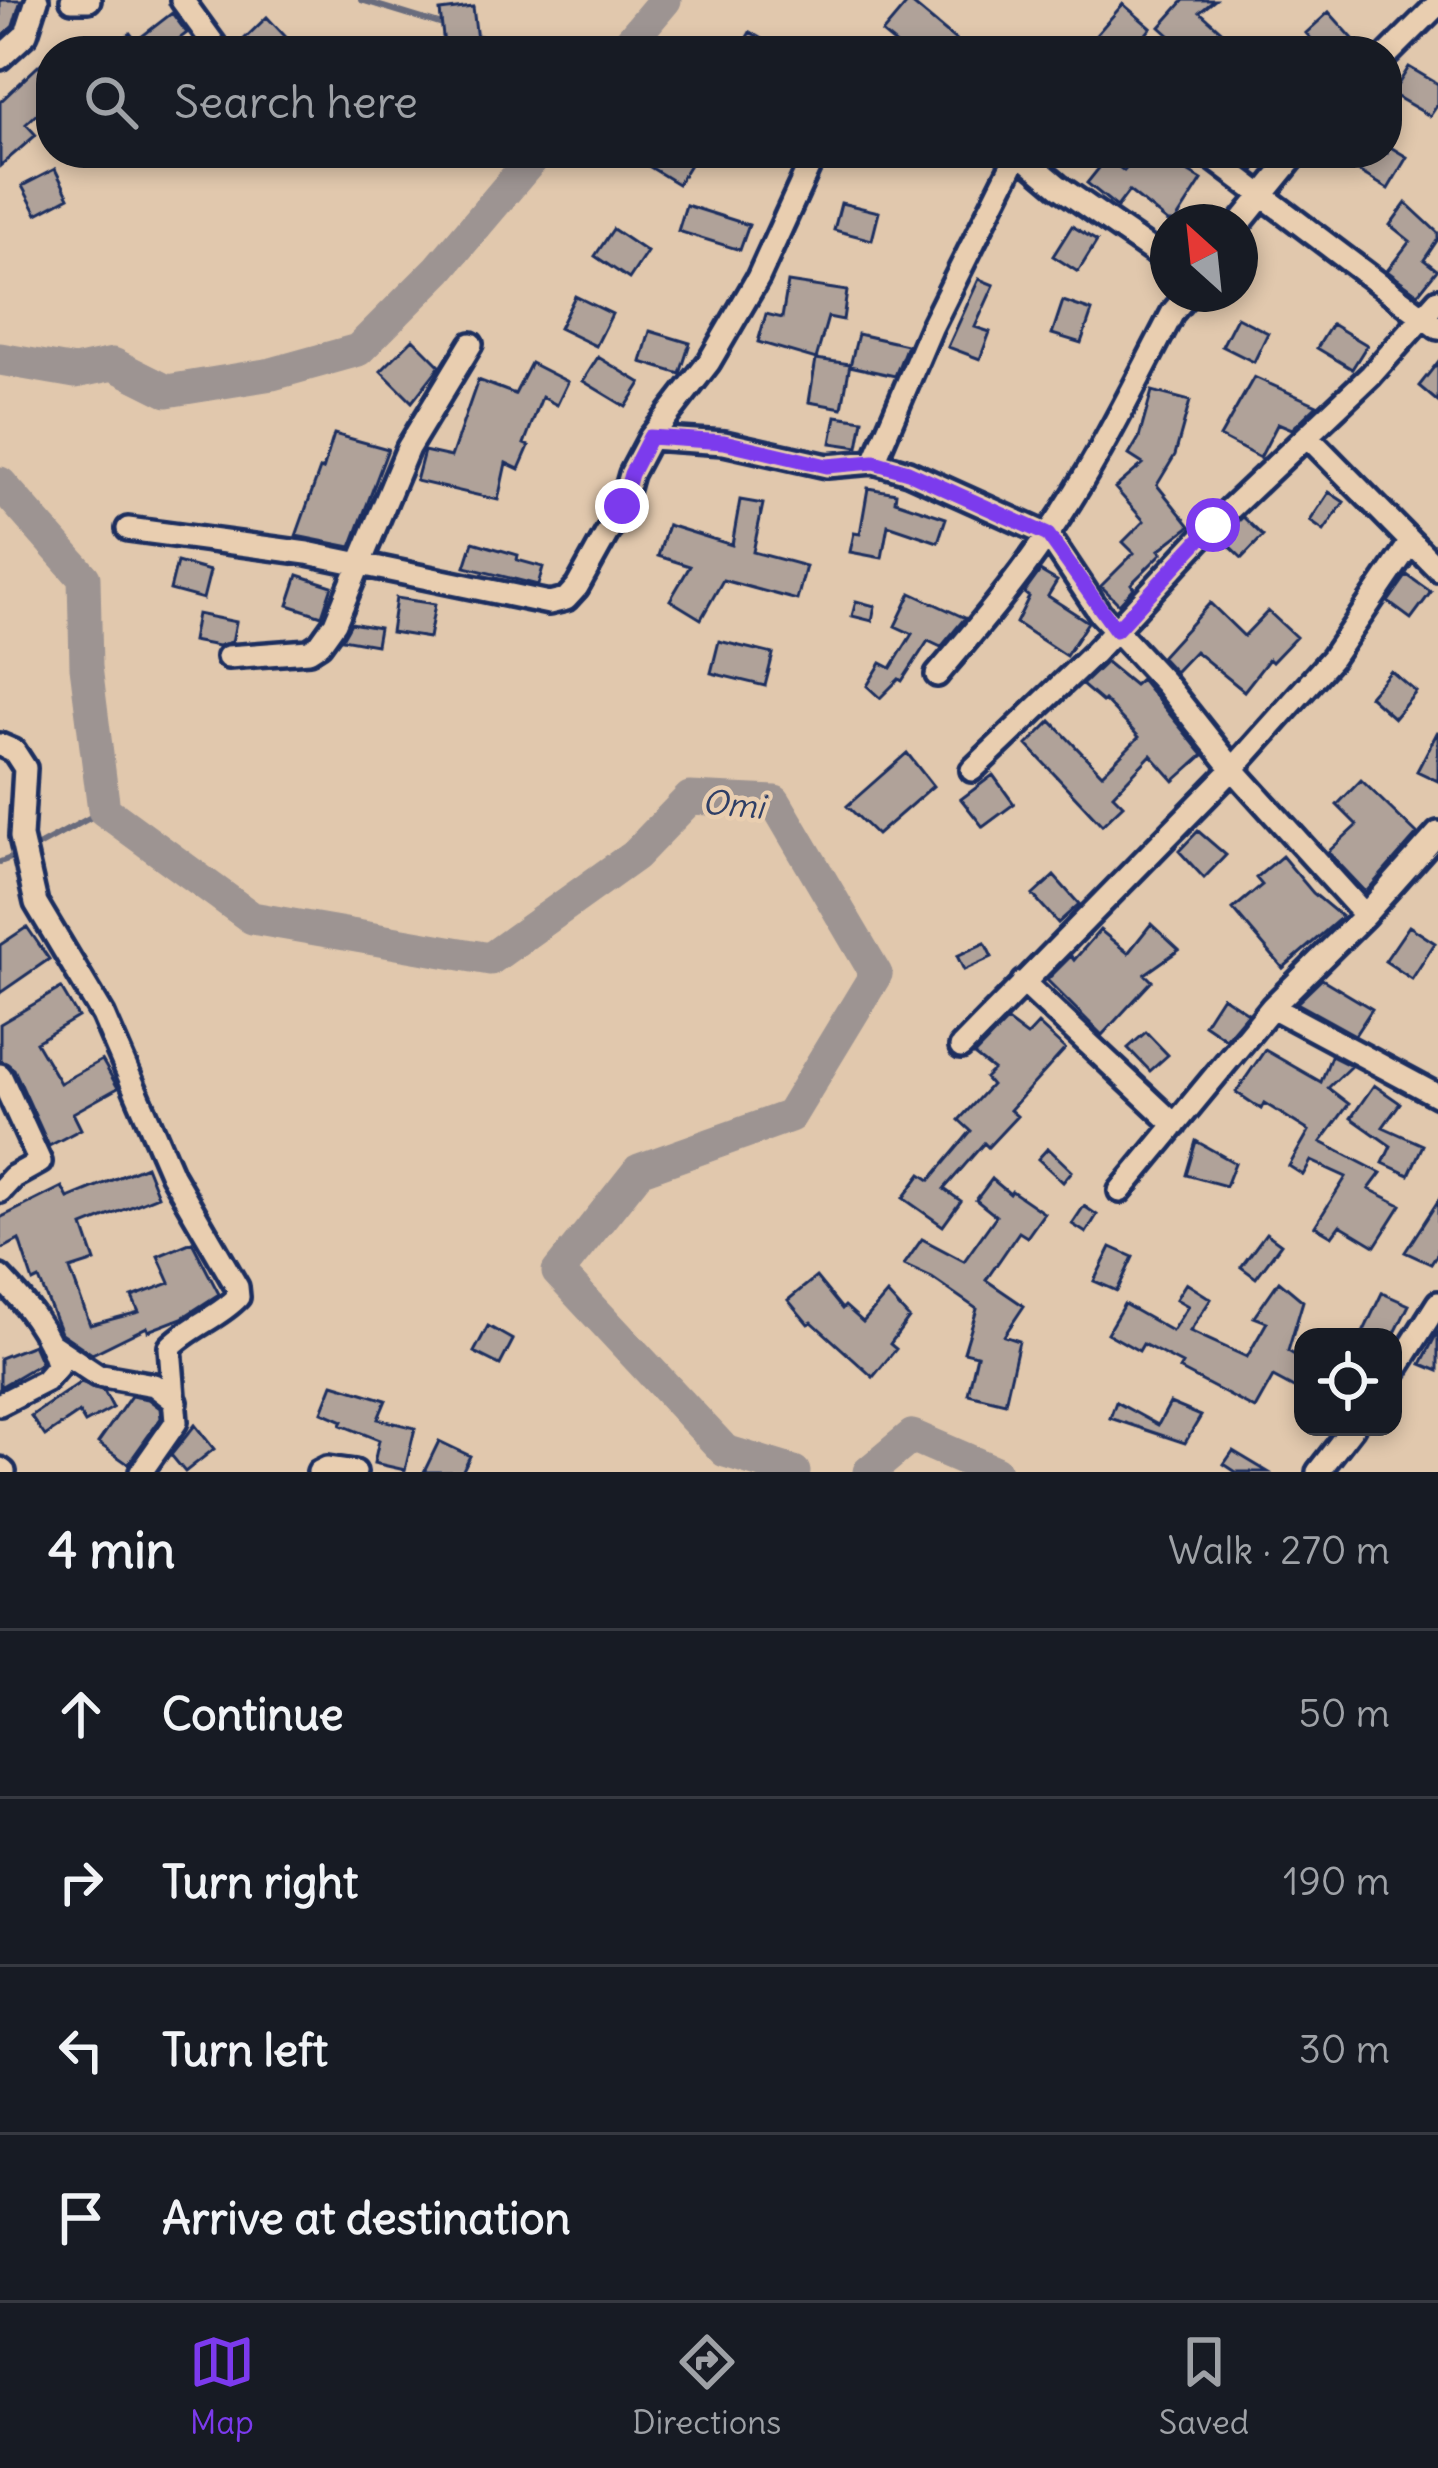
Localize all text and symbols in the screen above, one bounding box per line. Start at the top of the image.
search box [36,36,1402,168]
icon: search [78,69,144,135]
text: Search here [174,74,418,130]
north arrow [1150,204,1258,312]
route end [595,479,649,533]
route start [1186,498,1240,552]
water label: Omi [700,780,769,828]
map controls [1294,1328,1402,1436]
button: locate [1294,1328,1402,1436]
text: 4 min [48,1518,175,1582]
text: Walk · 270 m [1168,1526,1390,1575]
icon: ahead [48,1681,114,1747]
text: Continue [162,1686,344,1742]
text: 50 m [1298,1689,1390,1738]
icon: right [48,1849,114,1915]
text: Turn right [162,1854,358,1910]
text: 190 m [1283,1857,1390,1906]
icon: left [48,2017,114,2083]
text: Turn left [162,2022,328,2078]
text: 30 m [1299,2025,1390,2074]
icon: arrive [48,2185,114,2251]
text: Arrive at destination [162,2190,571,2246]
tab: Map [189,2329,255,2443]
tab: Directions [632,2329,781,2443]
tab: Saved [1159,2329,1249,2443]

